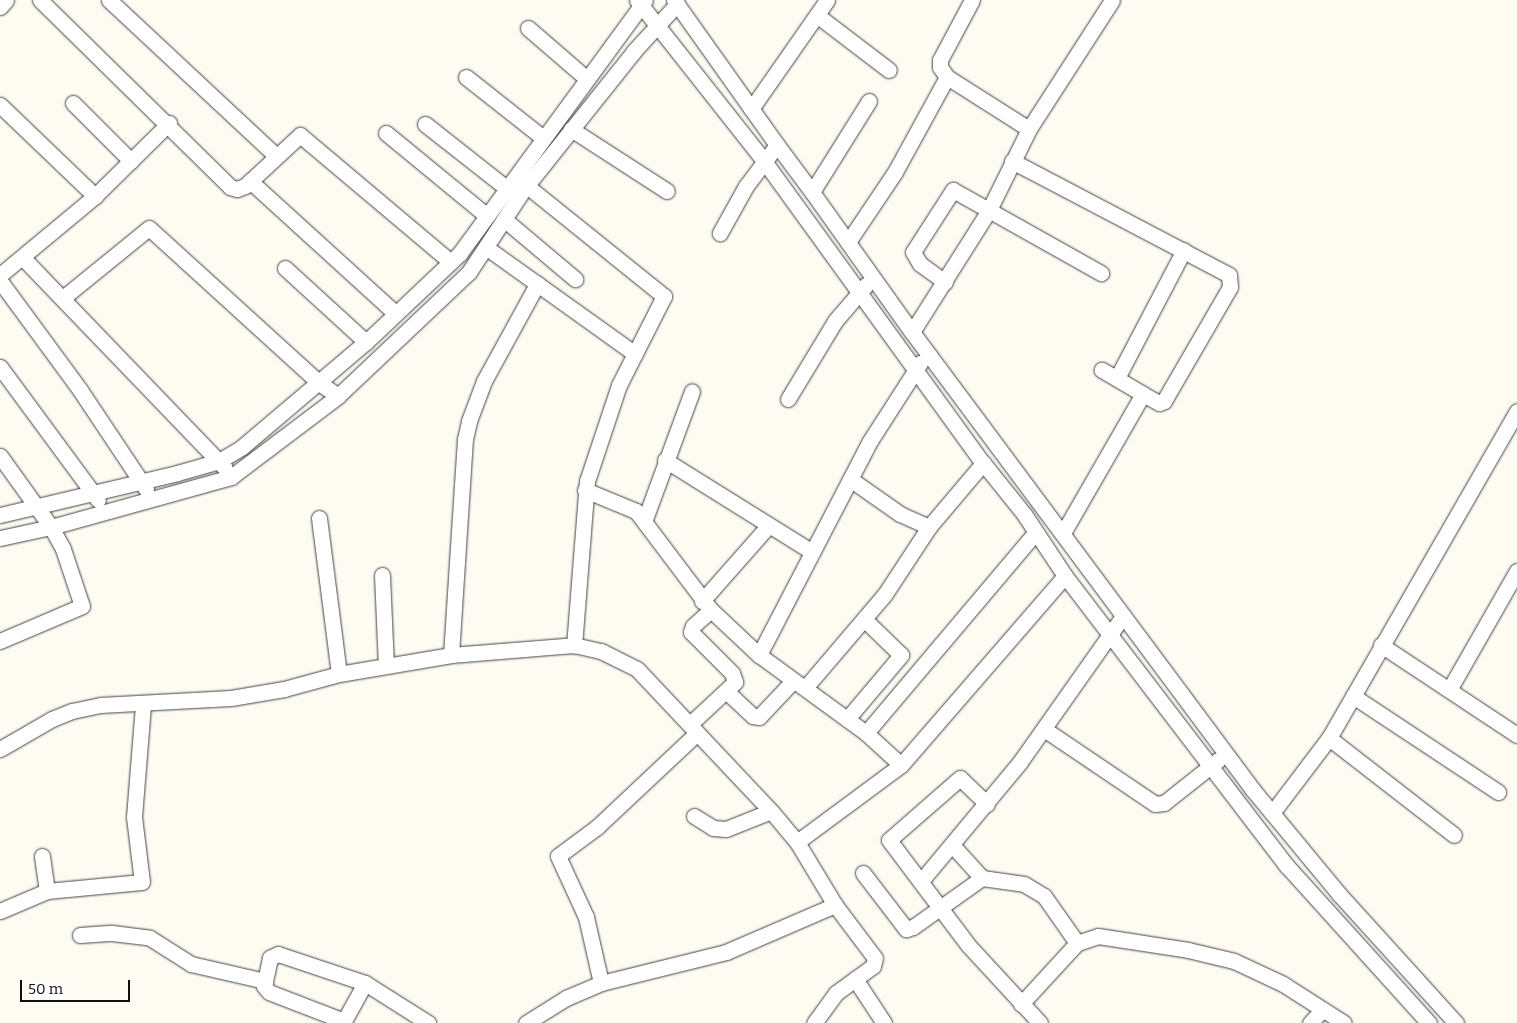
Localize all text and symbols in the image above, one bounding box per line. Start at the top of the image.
scale bar [22,970,132,1002]
text: 50 m [28,980,63,998]

